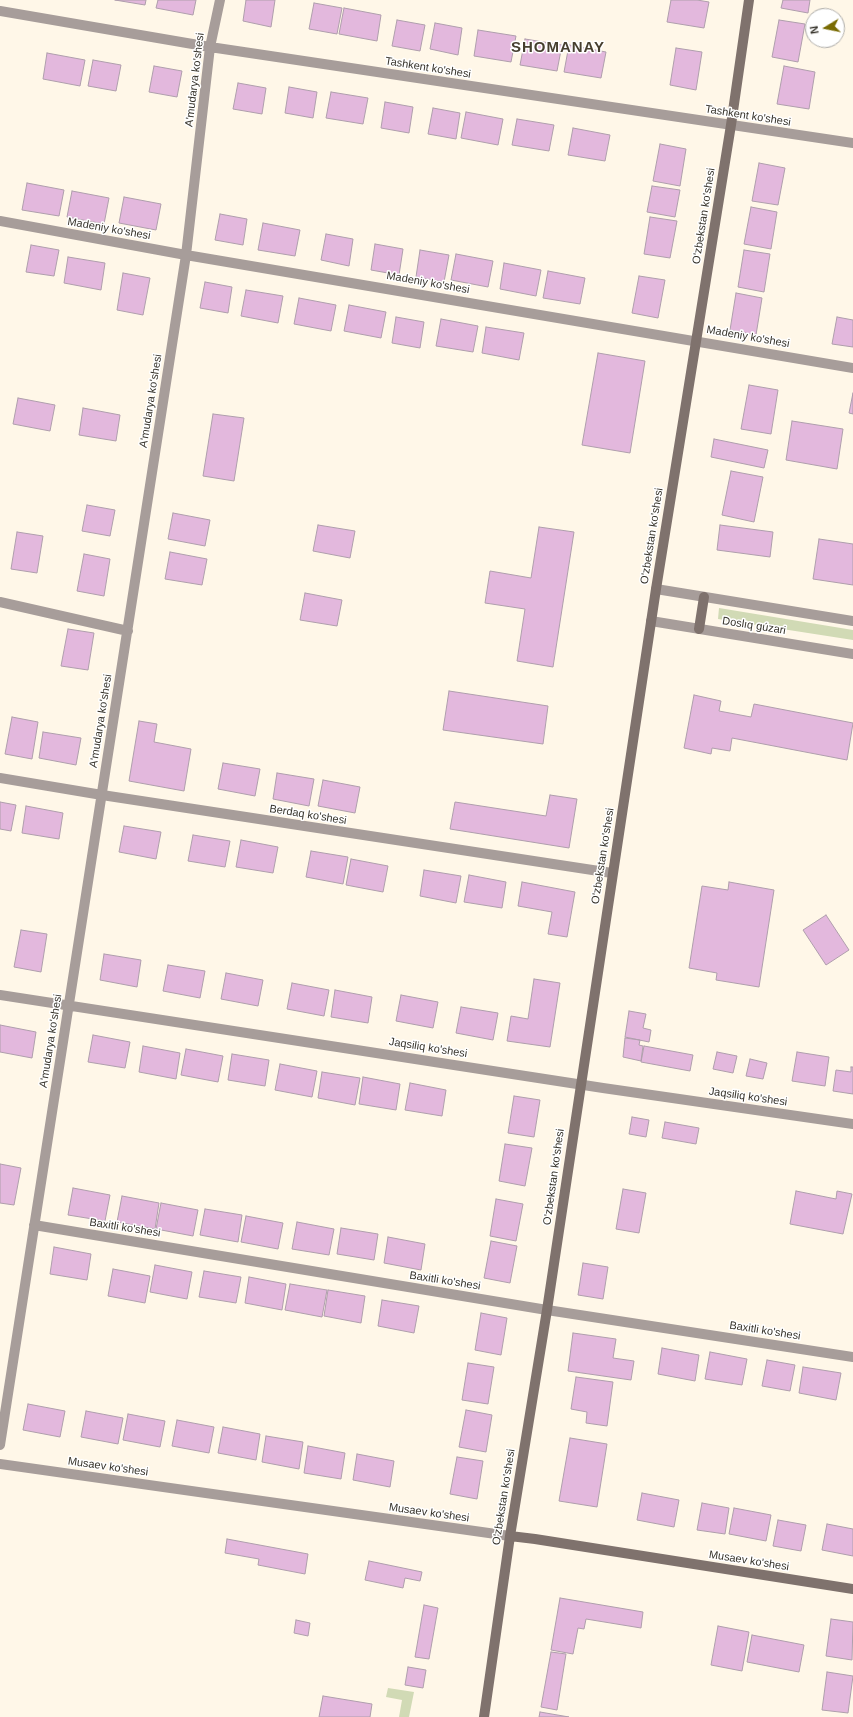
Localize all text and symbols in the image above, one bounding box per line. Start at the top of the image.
north arrow [805,8,845,48]
text: N [808,25,821,35]
street label: A'mudarya ko'shesi [183,32,207,128]
district label: SHOMANAY [511,39,605,57]
street label: Tashkent ko'shesi [384,55,472,81]
street label: Tashkent ko'shesi [704,103,792,129]
street label: O'zbekstan ko'shesi [690,167,718,265]
street label: Madeniy ko'shesi [66,215,152,243]
street label: Madeniy ko'shesi [385,269,471,297]
street label: Madeniy ko'shesi [705,323,791,351]
street label: A'mudarya ko'shesi [137,353,165,449]
street label: O'zbekstan ko'shesi [638,487,666,585]
street label: Doslıq gúzari [721,614,787,638]
street label: A'mudarya ko'shesi [87,673,115,769]
street label: Berdaq ko'shesi [268,802,348,828]
street label: O'zbekstan ko'shesi [589,807,617,905]
street label: A'mudarya ko'shesi [37,993,65,1089]
street label: Jaqsiliq ko'shesi [388,1035,468,1061]
street label: Jaqsiliq ko'shesi [708,1085,788,1109]
street label: O'zbekstan ko'shesi [541,1128,567,1226]
street label: Baxitli ko'shesi [89,1216,161,1240]
street label: Baxitli ko'shesi [409,1269,481,1293]
street label: Baxitli ko'shesi [729,1319,801,1343]
street label: O'zbekstan ko'shesi [490,1448,518,1546]
street label: Musaev ko'shesi [67,1455,149,1479]
street label: Musaev ko'shesi [388,1501,470,1525]
street label: Musaev ko'shesi [708,1548,790,1574]

